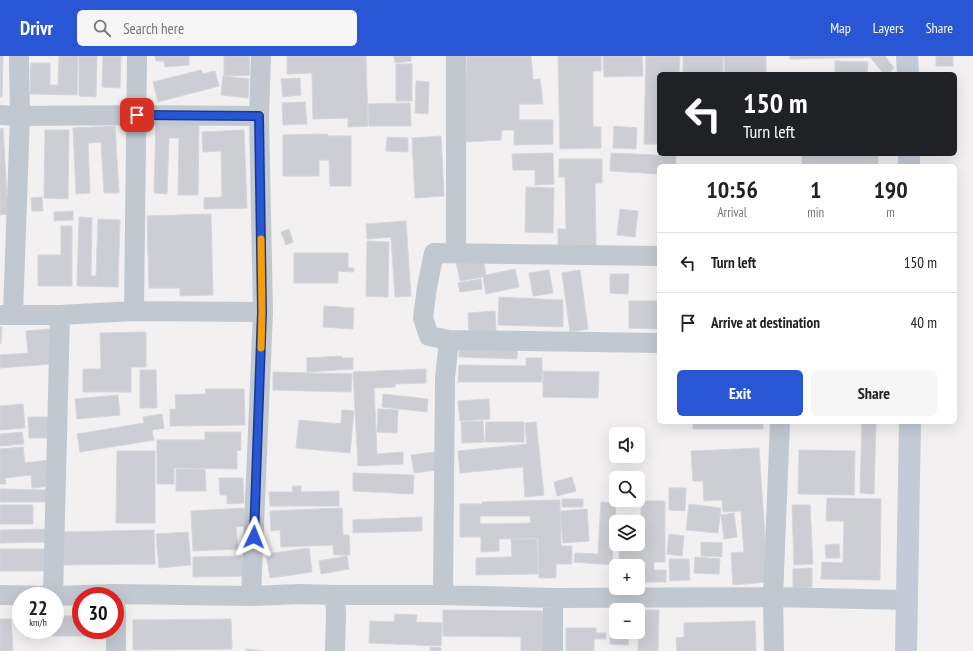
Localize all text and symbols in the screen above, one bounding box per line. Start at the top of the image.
search box [77,10,357,46]
text: Drivr [20,16,53,40]
icon: search [91,17,113,39]
text: Search here [123,19,184,38]
text: Map [830,19,851,37]
text: Layers [873,19,904,37]
text: Share [926,19,953,37]
text: 150 m [743,84,807,121]
icon: left [677,88,729,140]
pin [120,98,154,132]
icon: arrive [126,104,148,126]
text: Turn left [743,120,795,143]
text: 10:56 [706,174,758,205]
text: 1 [810,174,821,205]
text: 190 [873,174,908,205]
text: Arrival [717,204,747,221]
text: min [807,204,824,221]
text: m [886,204,895,221]
icon: left [677,252,699,274]
text: Turn left [711,253,756,272]
text: 150 m [904,253,937,272]
icon: arrive [677,312,699,334]
text: Arrive at destination [711,313,820,332]
text: 40 m [911,313,937,332]
button: Exit [677,370,803,416]
button: Share [811,370,937,416]
map controls [609,427,645,639]
button: sound [609,427,645,463]
button: search [609,471,645,507]
button: layers [609,515,645,551]
position arrow [233,516,275,558]
button: + [609,559,645,595]
speed limit sign: 30 [72,587,124,639]
text: 22 [28,595,48,621]
button: − [609,603,645,639]
text: km/h [29,616,47,629]

